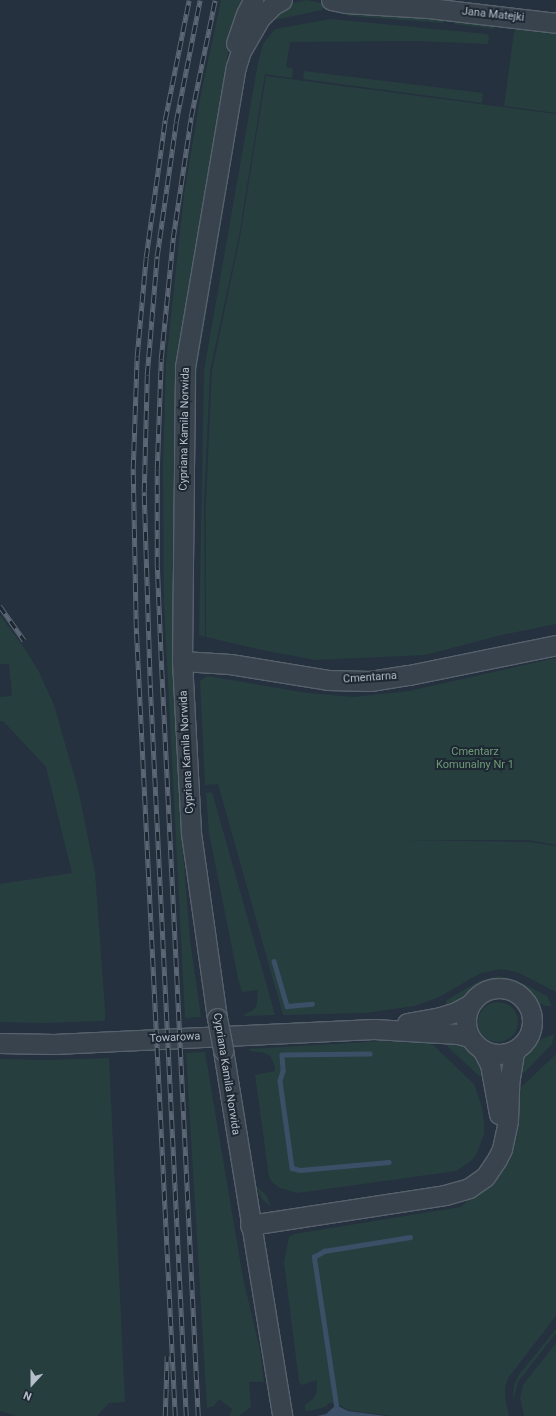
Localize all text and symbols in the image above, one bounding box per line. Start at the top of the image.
street label: Jana Matejki [461,5,525,25]
street label: Cypriana Kamila Norwida [177,367,193,491]
street label: Cmentarna [343,670,397,686]
street label: Cypriana Kamila Norwida [177,690,197,814]
park label: Cmentarz Komunalny Nr 1 [436,746,514,772]
street label: Cypriana Kamila Norwida [210,1012,242,1136]
street label: Towarowa [149,1030,201,1046]
north arrow [12,1364,52,1404]
text: N [22,1388,33,1403]

